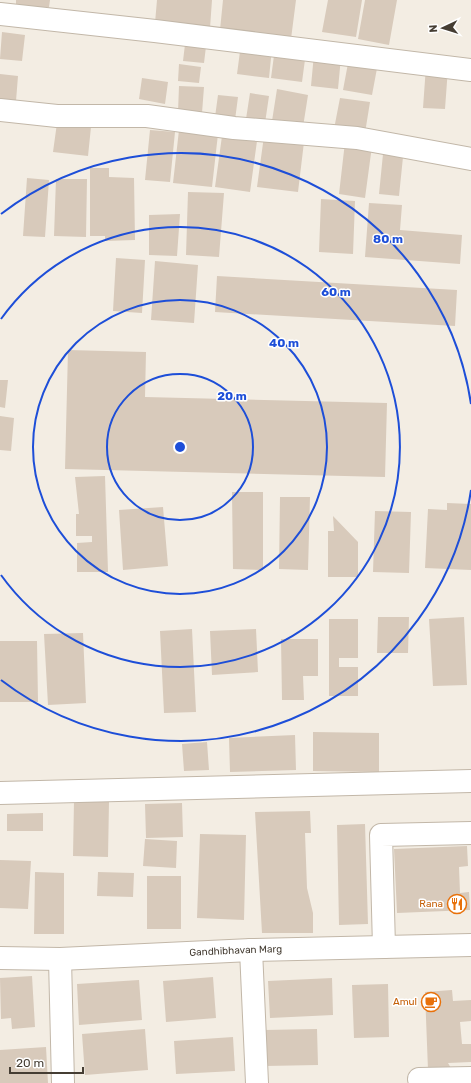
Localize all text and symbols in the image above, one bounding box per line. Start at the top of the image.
north arrow [423,8,463,48]
text: N [427,24,440,33]
text: 80 m [373,232,403,246]
text: 60 m [321,285,351,299]
text: 40 m [269,336,299,350]
text: 20 m [217,389,247,403]
centre of rings [173,440,187,454]
restaurant icon: Rana [446,893,468,915]
place label: Rana [419,898,443,910]
street label: Gandhibhavan Marg [189,943,282,959]
cafe icon: Amul [420,991,442,1013]
place label: Amul [393,996,417,1008]
scale bar [10,1049,83,1075]
text: 20 m [16,1056,44,1070]

